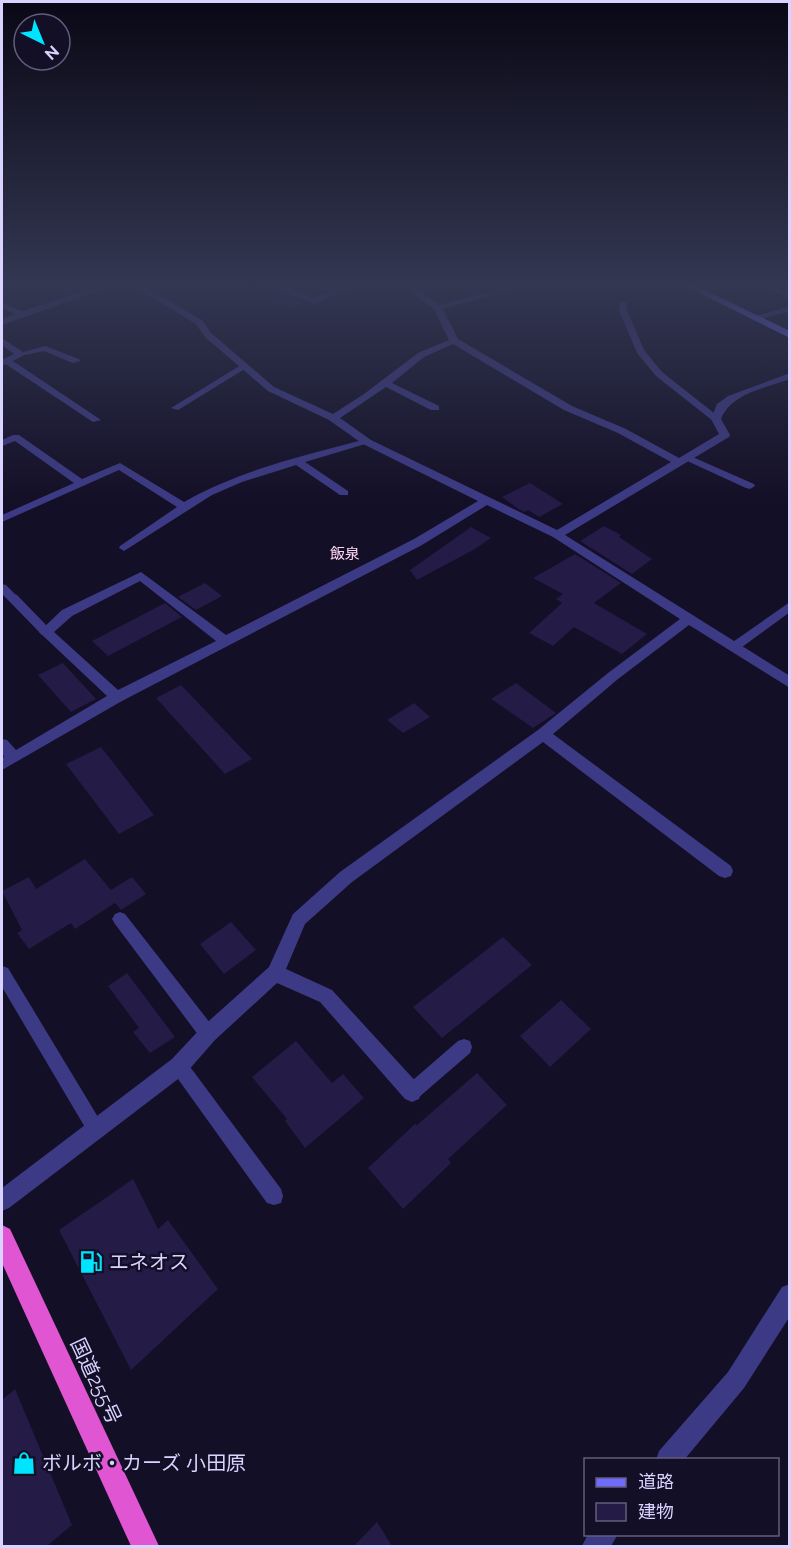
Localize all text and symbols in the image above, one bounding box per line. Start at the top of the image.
north arrow [12,12,72,72]
text: N [41,41,63,64]
district label: 飯泉 [330,545,360,563]
fuel station icon: エネオス [78,1249,104,1275]
place label: エネオス [109,1250,189,1274]
street label: 国道255号 [66,1334,126,1428]
shop icon: ボルボ・カーズ 小田原 [11,1450,37,1476]
place label: ボルボ・カーズ 小田原 [42,1451,246,1475]
legend [584,1458,779,1536]
text: 道路 [638,1471,674,1492]
text: 建物 [638,1501,674,1522]

